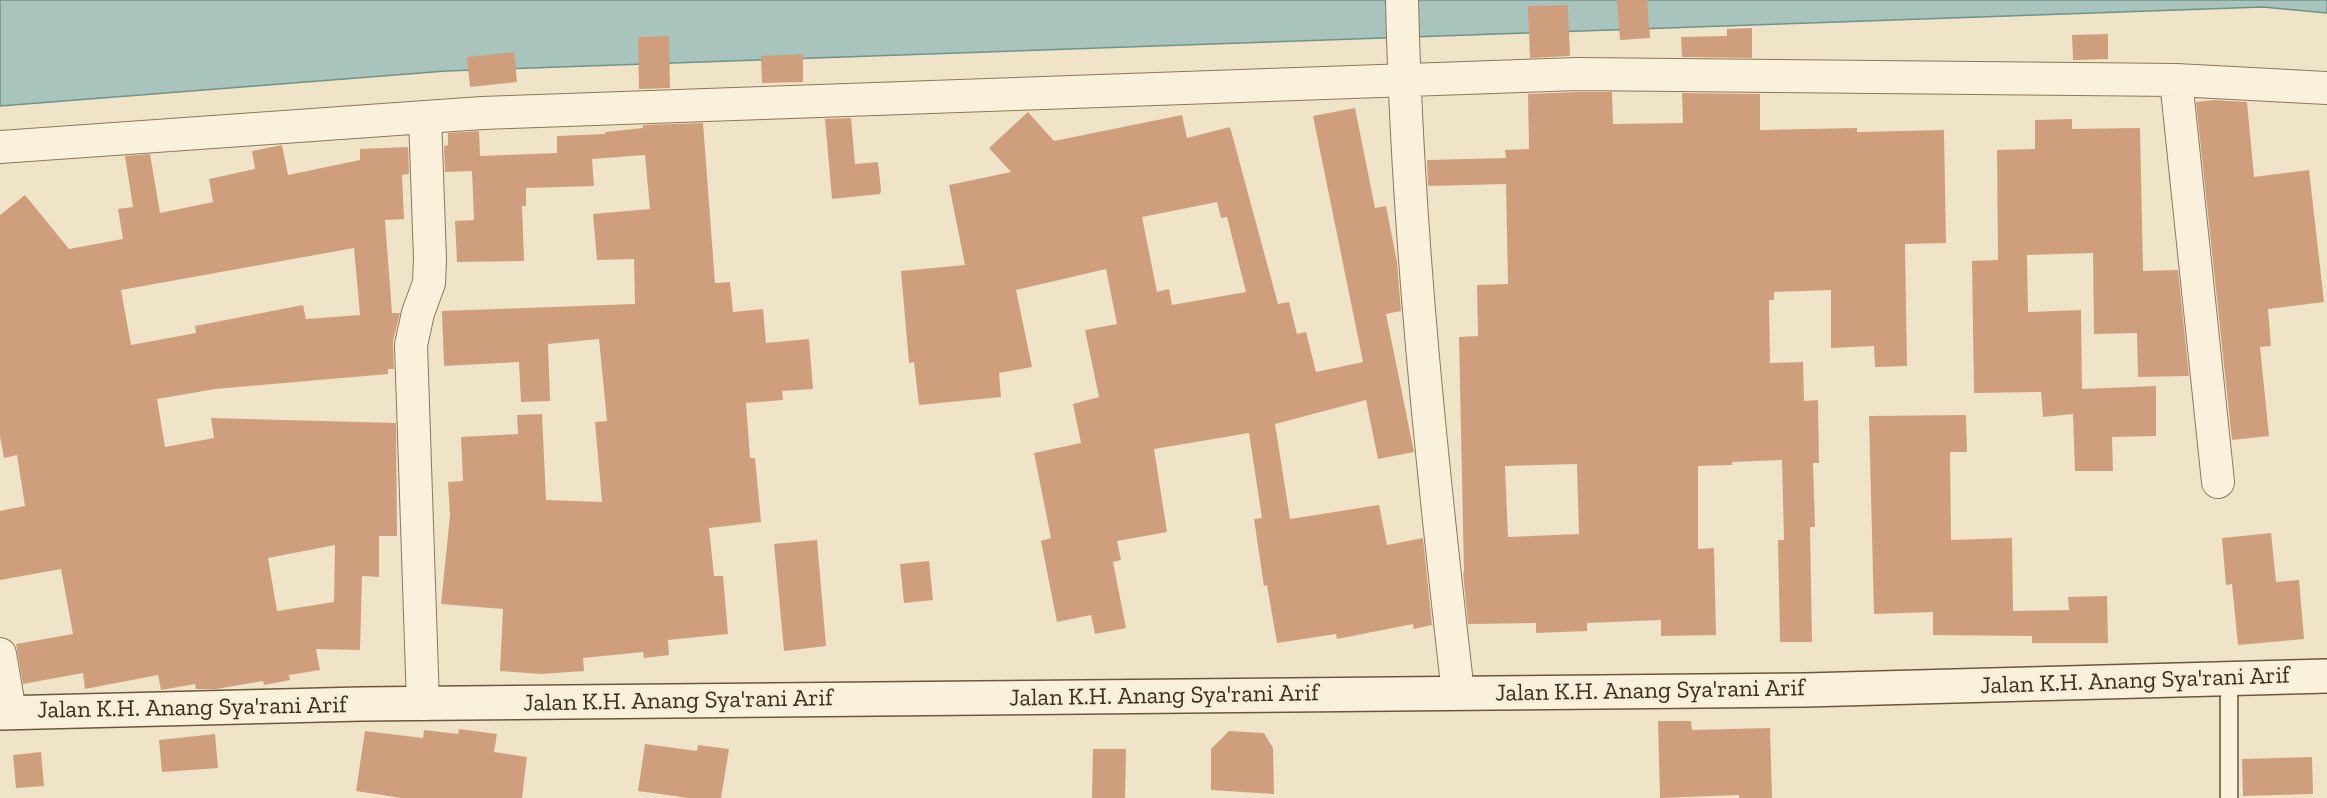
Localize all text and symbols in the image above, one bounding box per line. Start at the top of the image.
street label: Jalan K.H. Anang Sya'rani Arif [1980,661,2290,701]
street label: Jalan K.H. Anang Sya'rani Arif [1495,674,1805,708]
street label: Jalan K.H. Anang Sya'rani Arif [1009,679,1319,713]
street label: Jalan K.H. Anang Sya'rani Arif [523,684,833,718]
street label: Jalan K.H. Anang Sya'rani Arif [37,691,347,725]

